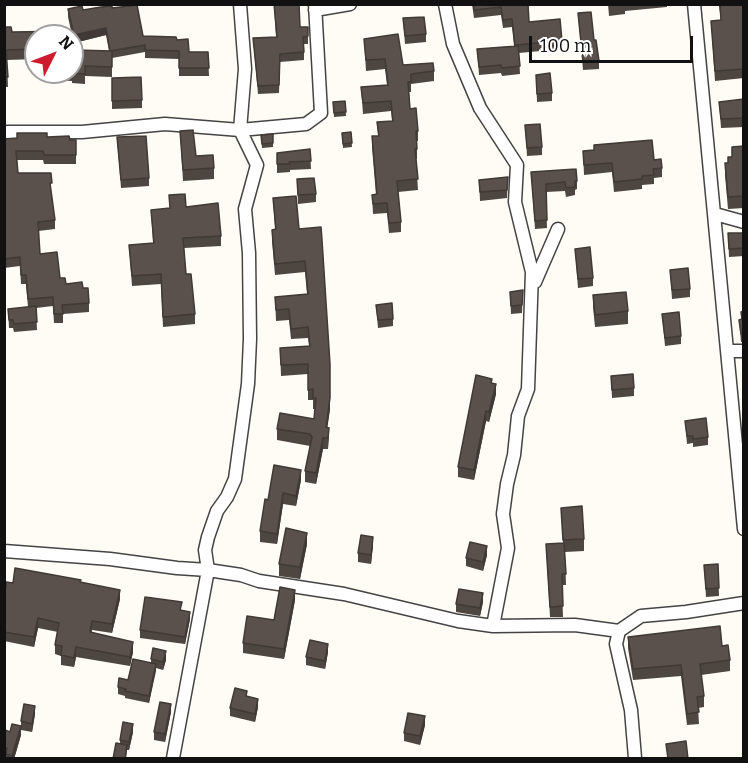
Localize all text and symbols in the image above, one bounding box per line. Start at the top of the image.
north arrow [24,24,84,84]
scale bar [532,24,696,62]
text: N [55,32,77,54]
text: 100 m [540,35,591,57]

